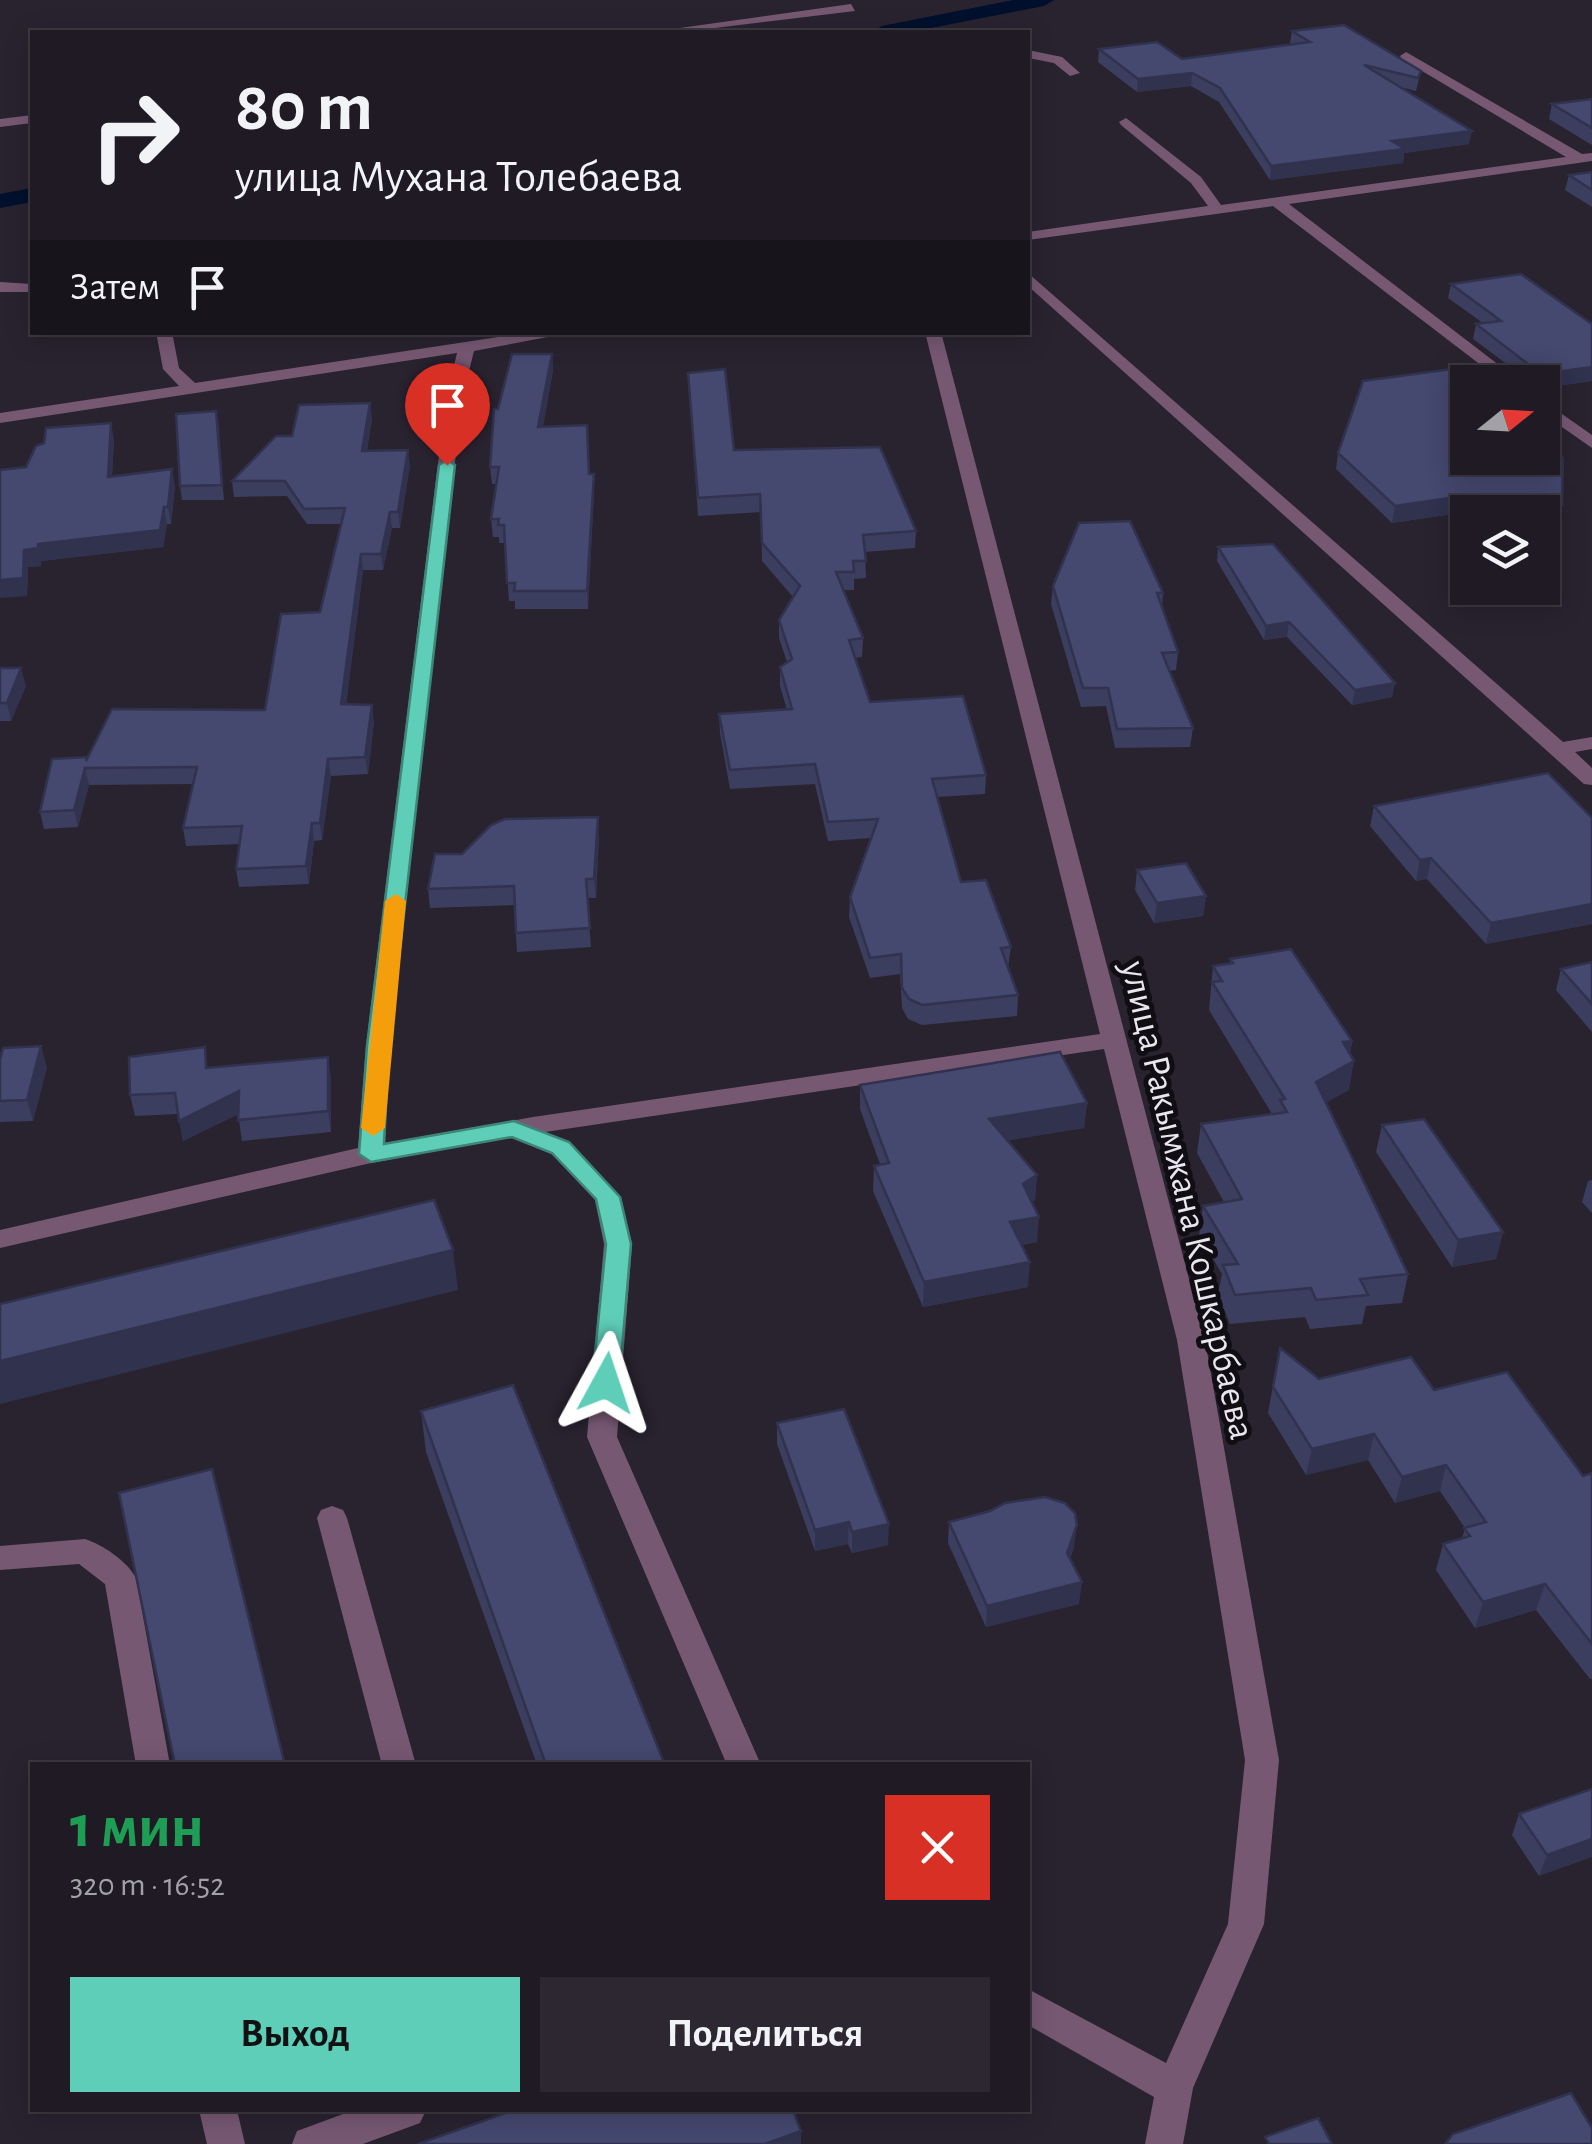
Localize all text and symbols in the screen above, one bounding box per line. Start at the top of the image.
icon: right [70,70,200,200]
text: 80 m [235,73,373,143]
text: улица Мухана Толебаева [235,155,682,200]
icon: arrive [180,260,235,315]
text: Затем [70,269,160,307]
pin [405,363,490,466]
north arrow [1450,365,1560,475]
map controls [1450,365,1560,605]
icon: arrive [420,378,475,433]
button: layers [1450,495,1560,605]
street label: улица Ракымжана Кошкарбаева [1113,957,1261,1443]
position arrow [554,1331,658,1435]
button: close [885,1795,990,1900]
text: 1 мин [70,1798,204,1858]
text: 320 m · 16:52 [70,1869,225,1901]
button: Выход [70,1977,520,2092]
button: Поделиться [540,1977,990,2092]

